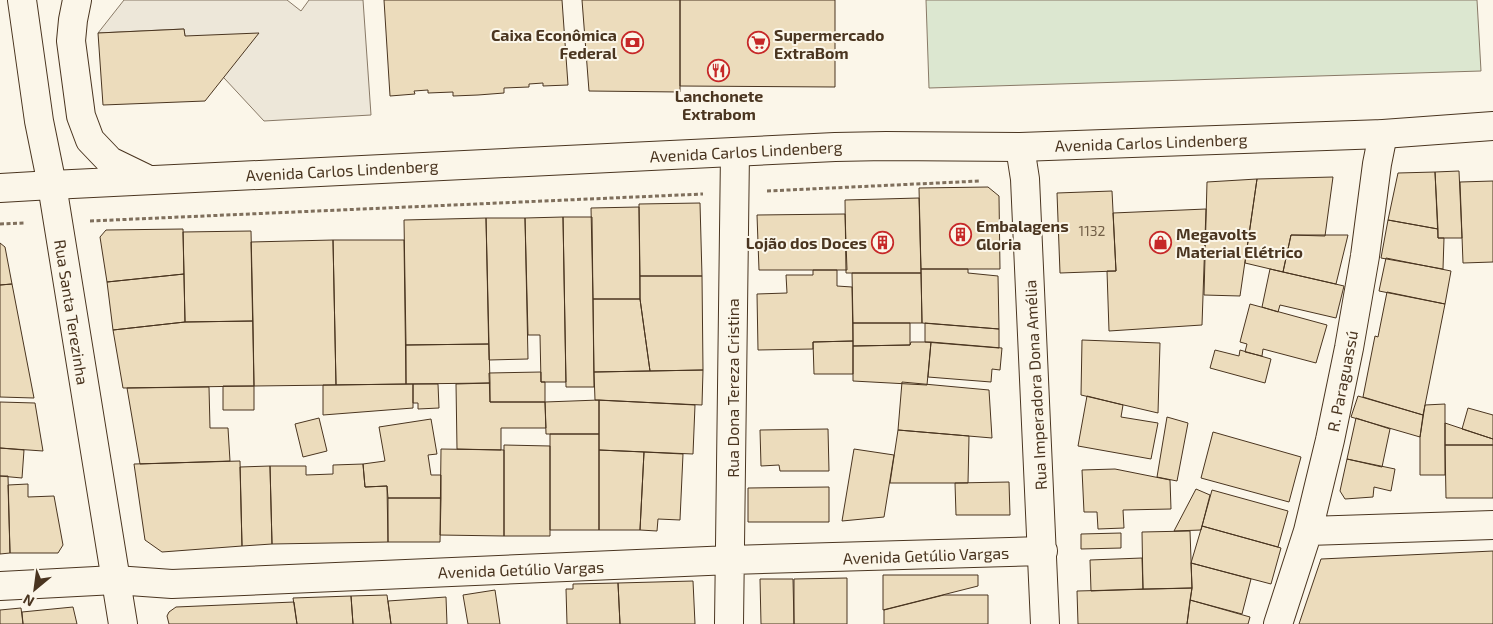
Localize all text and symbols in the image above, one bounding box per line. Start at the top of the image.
place label: Caixa Econômica Federal [491,25,618,62]
place label: Supermercado ExtraBom [774,25,884,62]
bank icon: Caixa Econômica Federal [621,31,645,55]
supermarket icon: Supermercado ExtraBom [746,31,770,55]
restaurant icon: Lanchonete Extrabom [707,59,731,83]
place label: Lanchonete Extrabom [675,86,763,123]
street label: Avenida Carlos Lindenberg [1054,129,1248,155]
street label: Avenida Carlos Lindenberg [649,136,843,166]
street label: Avenida Carlos Lindenberg [245,155,439,185]
place label: Embalagens Gloria [976,216,1069,253]
building icon: Embalagens Gloria [948,222,972,246]
house number: 1132 [1079,222,1106,239]
place label: Megavolts Material Elétrico [1176,224,1303,261]
building icon: Lojão dos Doces [871,230,895,254]
shop icon: Megavolts Material Elétrico [1148,230,1172,254]
place label: Lojão dos Doces [746,233,867,252]
street label: Rua Santa Terezinha [51,238,93,386]
street label: Rua Imperadora Dona Amélia [1020,279,1050,491]
street label: Rua Dona Tereza Cristina [723,298,742,478]
street label: R. Paraguassú [1323,329,1361,433]
street label: Avenida Getúlio Vargas [843,543,1009,567]
street label: Avenida Getúlio Vargas [438,557,604,581]
north arrow [10,564,60,614]
text: N [20,591,37,611]

